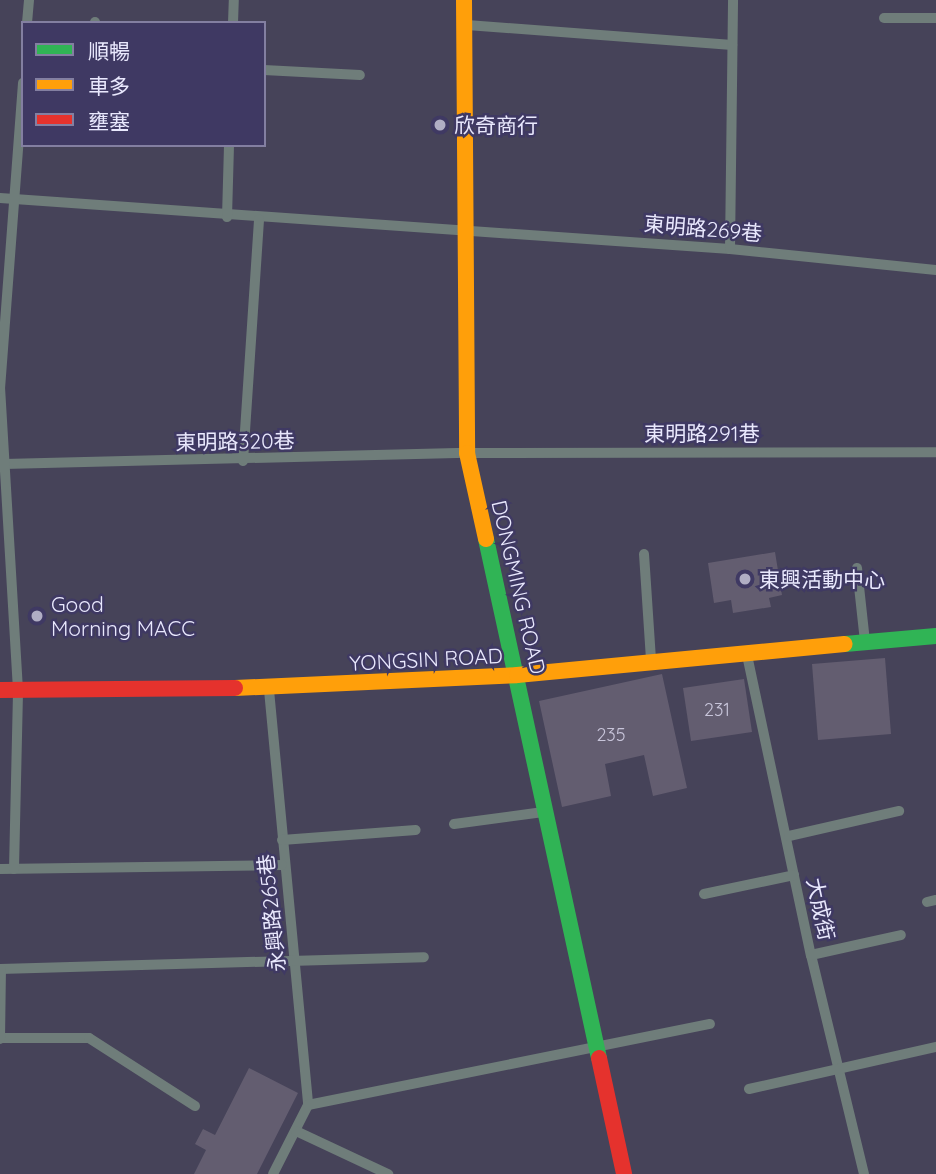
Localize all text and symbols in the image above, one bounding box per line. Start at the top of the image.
legend [21,21,266,147]
text: 順暢 [88,38,130,64]
text: 車多 [88,73,130,99]
text: 壅塞 [88,108,130,134]
place label: 欣奇商行 [454,112,538,138]
marker: 欣奇商行 [432,117,448,133]
street label: 東明路269巷 [643,210,763,246]
street label: 東明路291巷 [644,420,760,446]
street label: 東明路320巷 [175,427,295,455]
street label: DONGMING ROAD [487,498,551,676]
place label: 東興活動中心 [759,566,885,592]
marker: 東興活動中心 [737,571,753,587]
place label: Good Morning MACC [51,591,195,641]
marker: Good Morning MACC [29,608,45,624]
street label: YONGSIN ROAD [349,642,503,676]
house number: 231 [704,699,730,721]
house number: 235 [596,724,626,746]
street label: 永興路265巷 [252,853,290,973]
street label: 大成街 [802,876,840,942]

